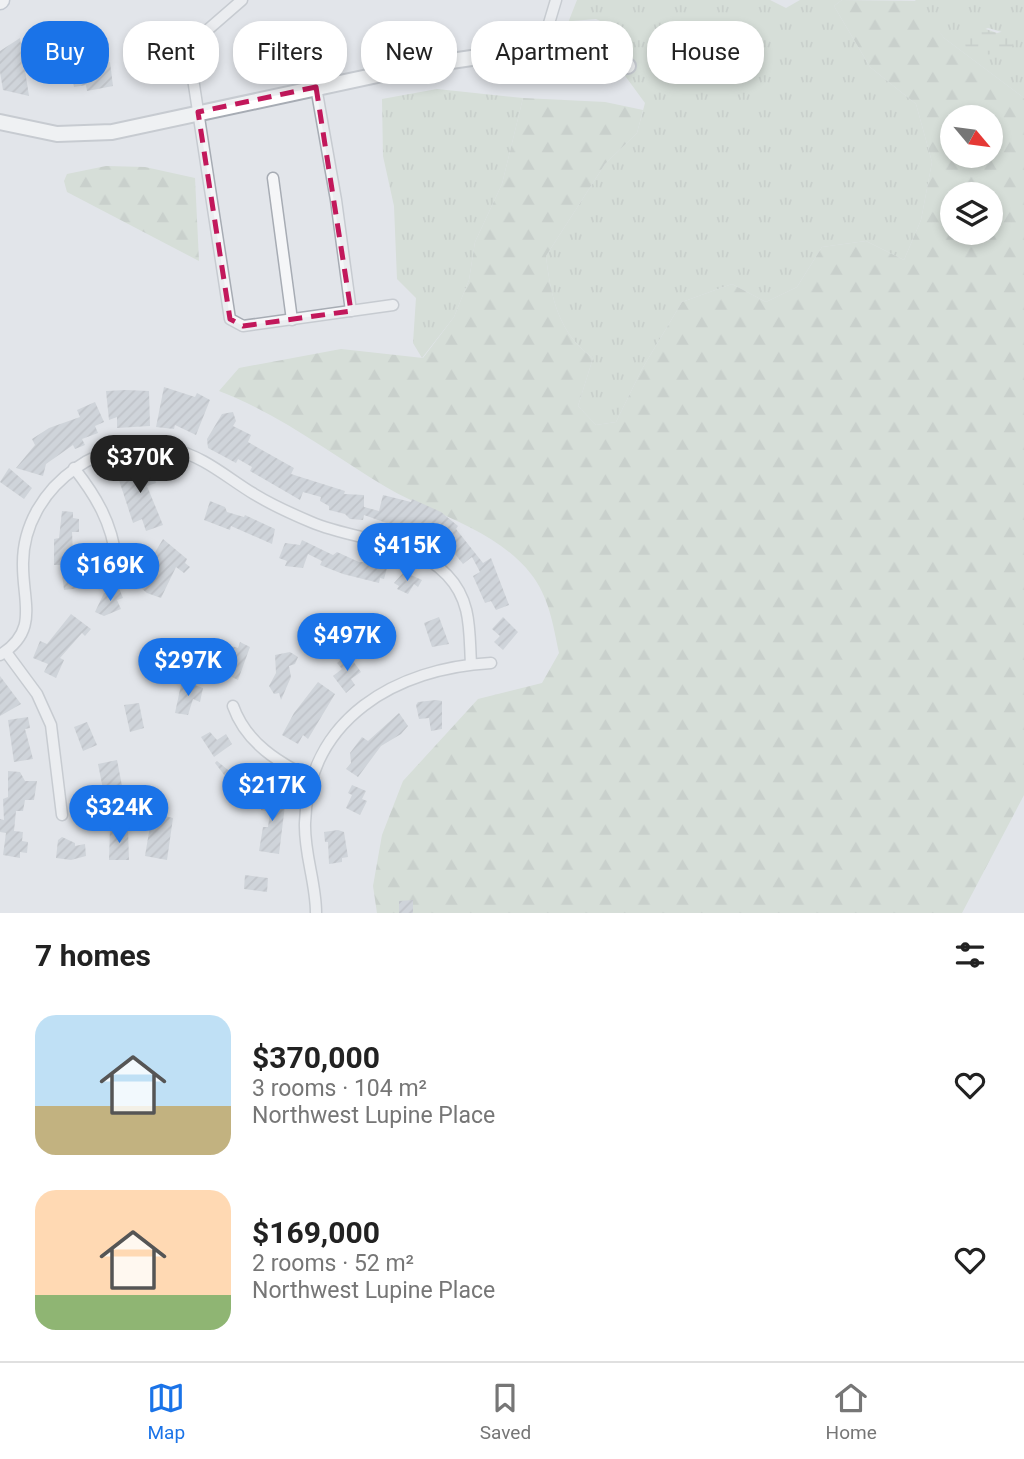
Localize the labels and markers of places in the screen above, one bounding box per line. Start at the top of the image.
pin: $370K [91,435,189,495]
pin: $415K [358,524,456,583]
pin: $169K [61,544,159,603]
pin: $497K [298,614,396,673]
pin: $297K [139,638,237,698]
pin: $217K [223,764,321,823]
pin: $324K [70,786,168,845]

